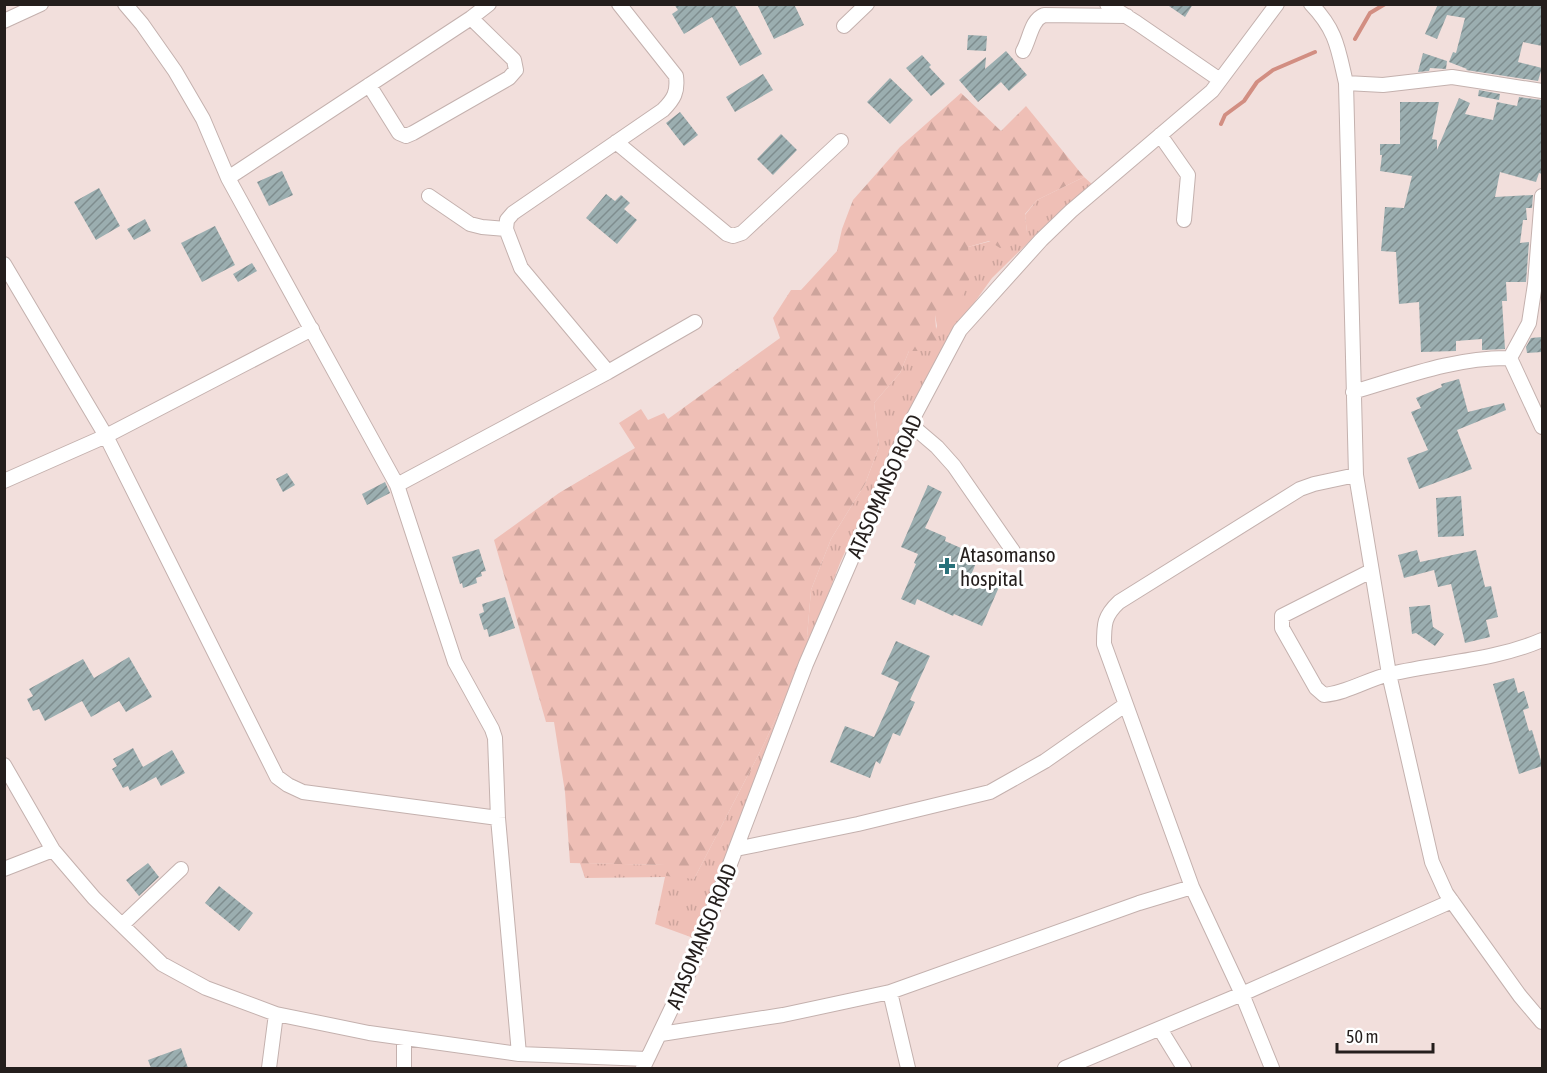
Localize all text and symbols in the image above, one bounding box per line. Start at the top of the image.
street label: ATASOMANSO ROAD [842,411,926,561]
place label: Atasomanso hospital [960,542,1056,590]
marker: Atasomanso hospital [938,557,956,575]
street label: ATASOMANSO ROAD [661,860,741,1012]
scale bar [1337,1016,1433,1054]
text: 50 m [1346,1026,1378,1047]

